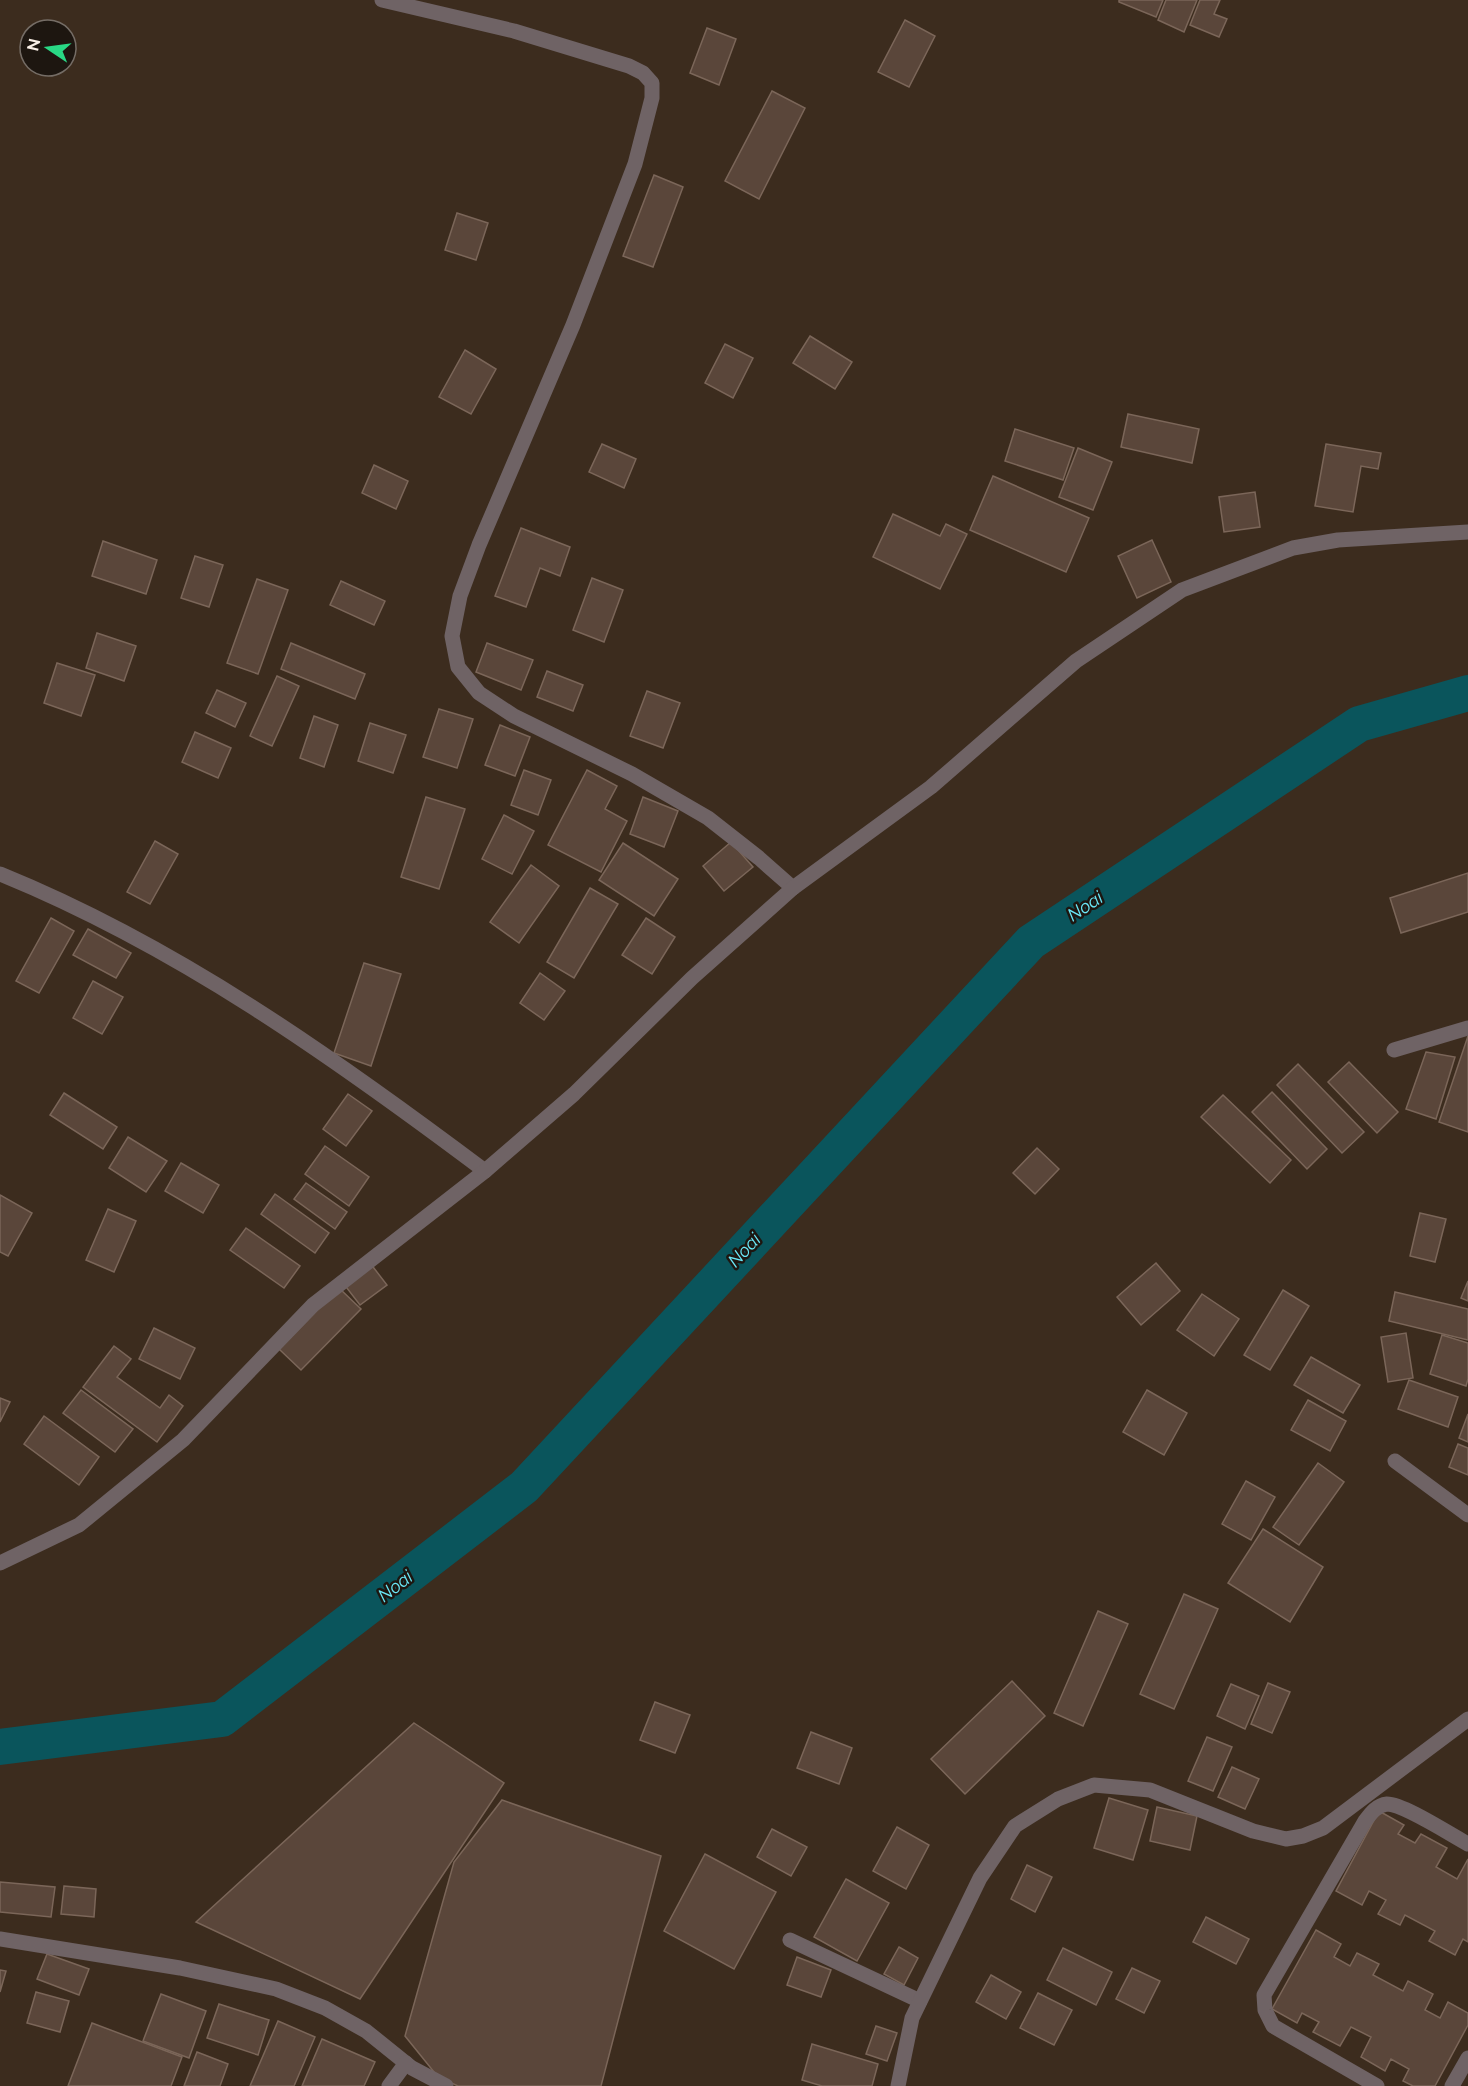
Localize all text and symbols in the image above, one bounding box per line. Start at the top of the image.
north arrow [18,18,78,78]
text: N [23,37,45,53]
water label: Noai [1063,886,1108,925]
water label: Noai [723,1228,765,1271]
water label: Noai [374,1565,417,1606]

